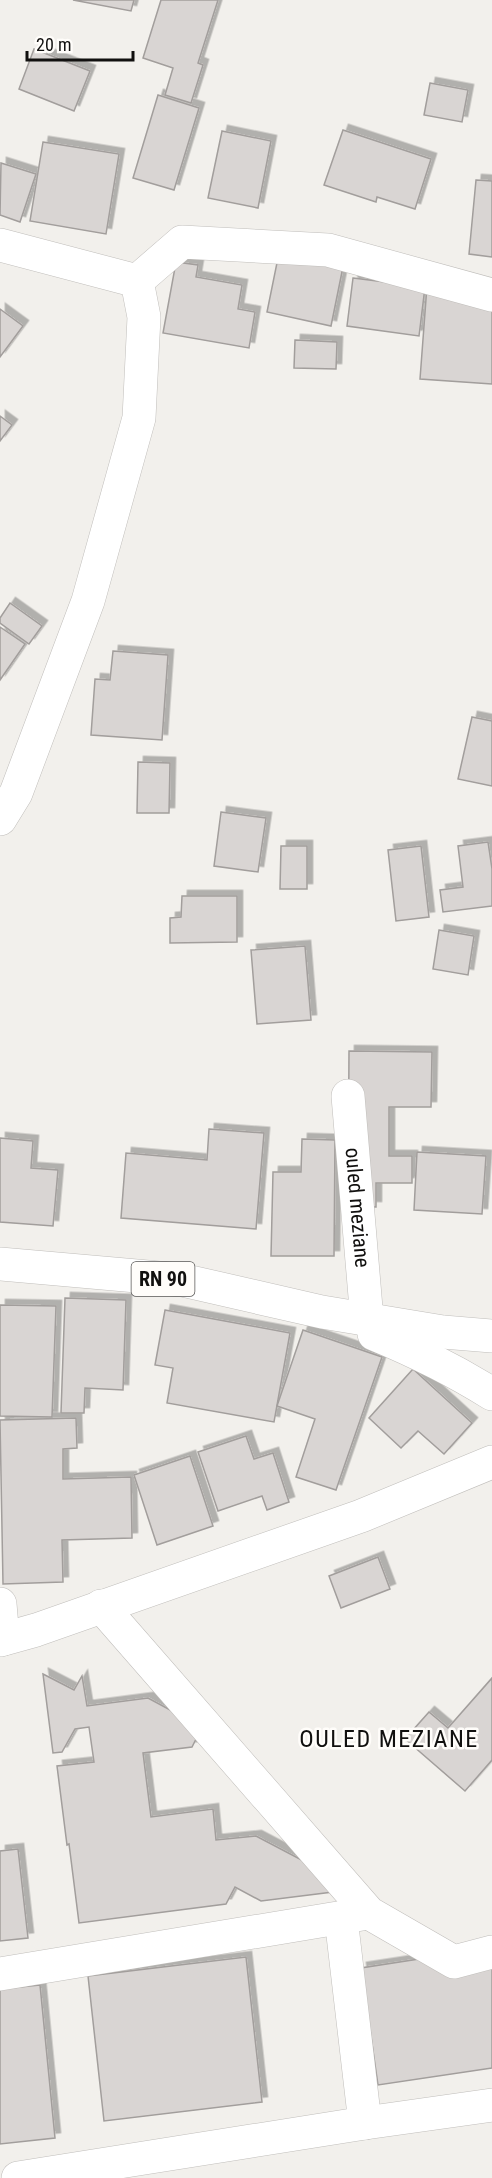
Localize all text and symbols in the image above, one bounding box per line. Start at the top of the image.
scale bar [27,24,134,62]
text: 20 m [36,34,71,55]
street label: ouled meziane [340,1147,375,1269]
road number: RN 90 [132,1262,195,1296]
district label: OULED MEZIANE [299,1725,479,1753]

